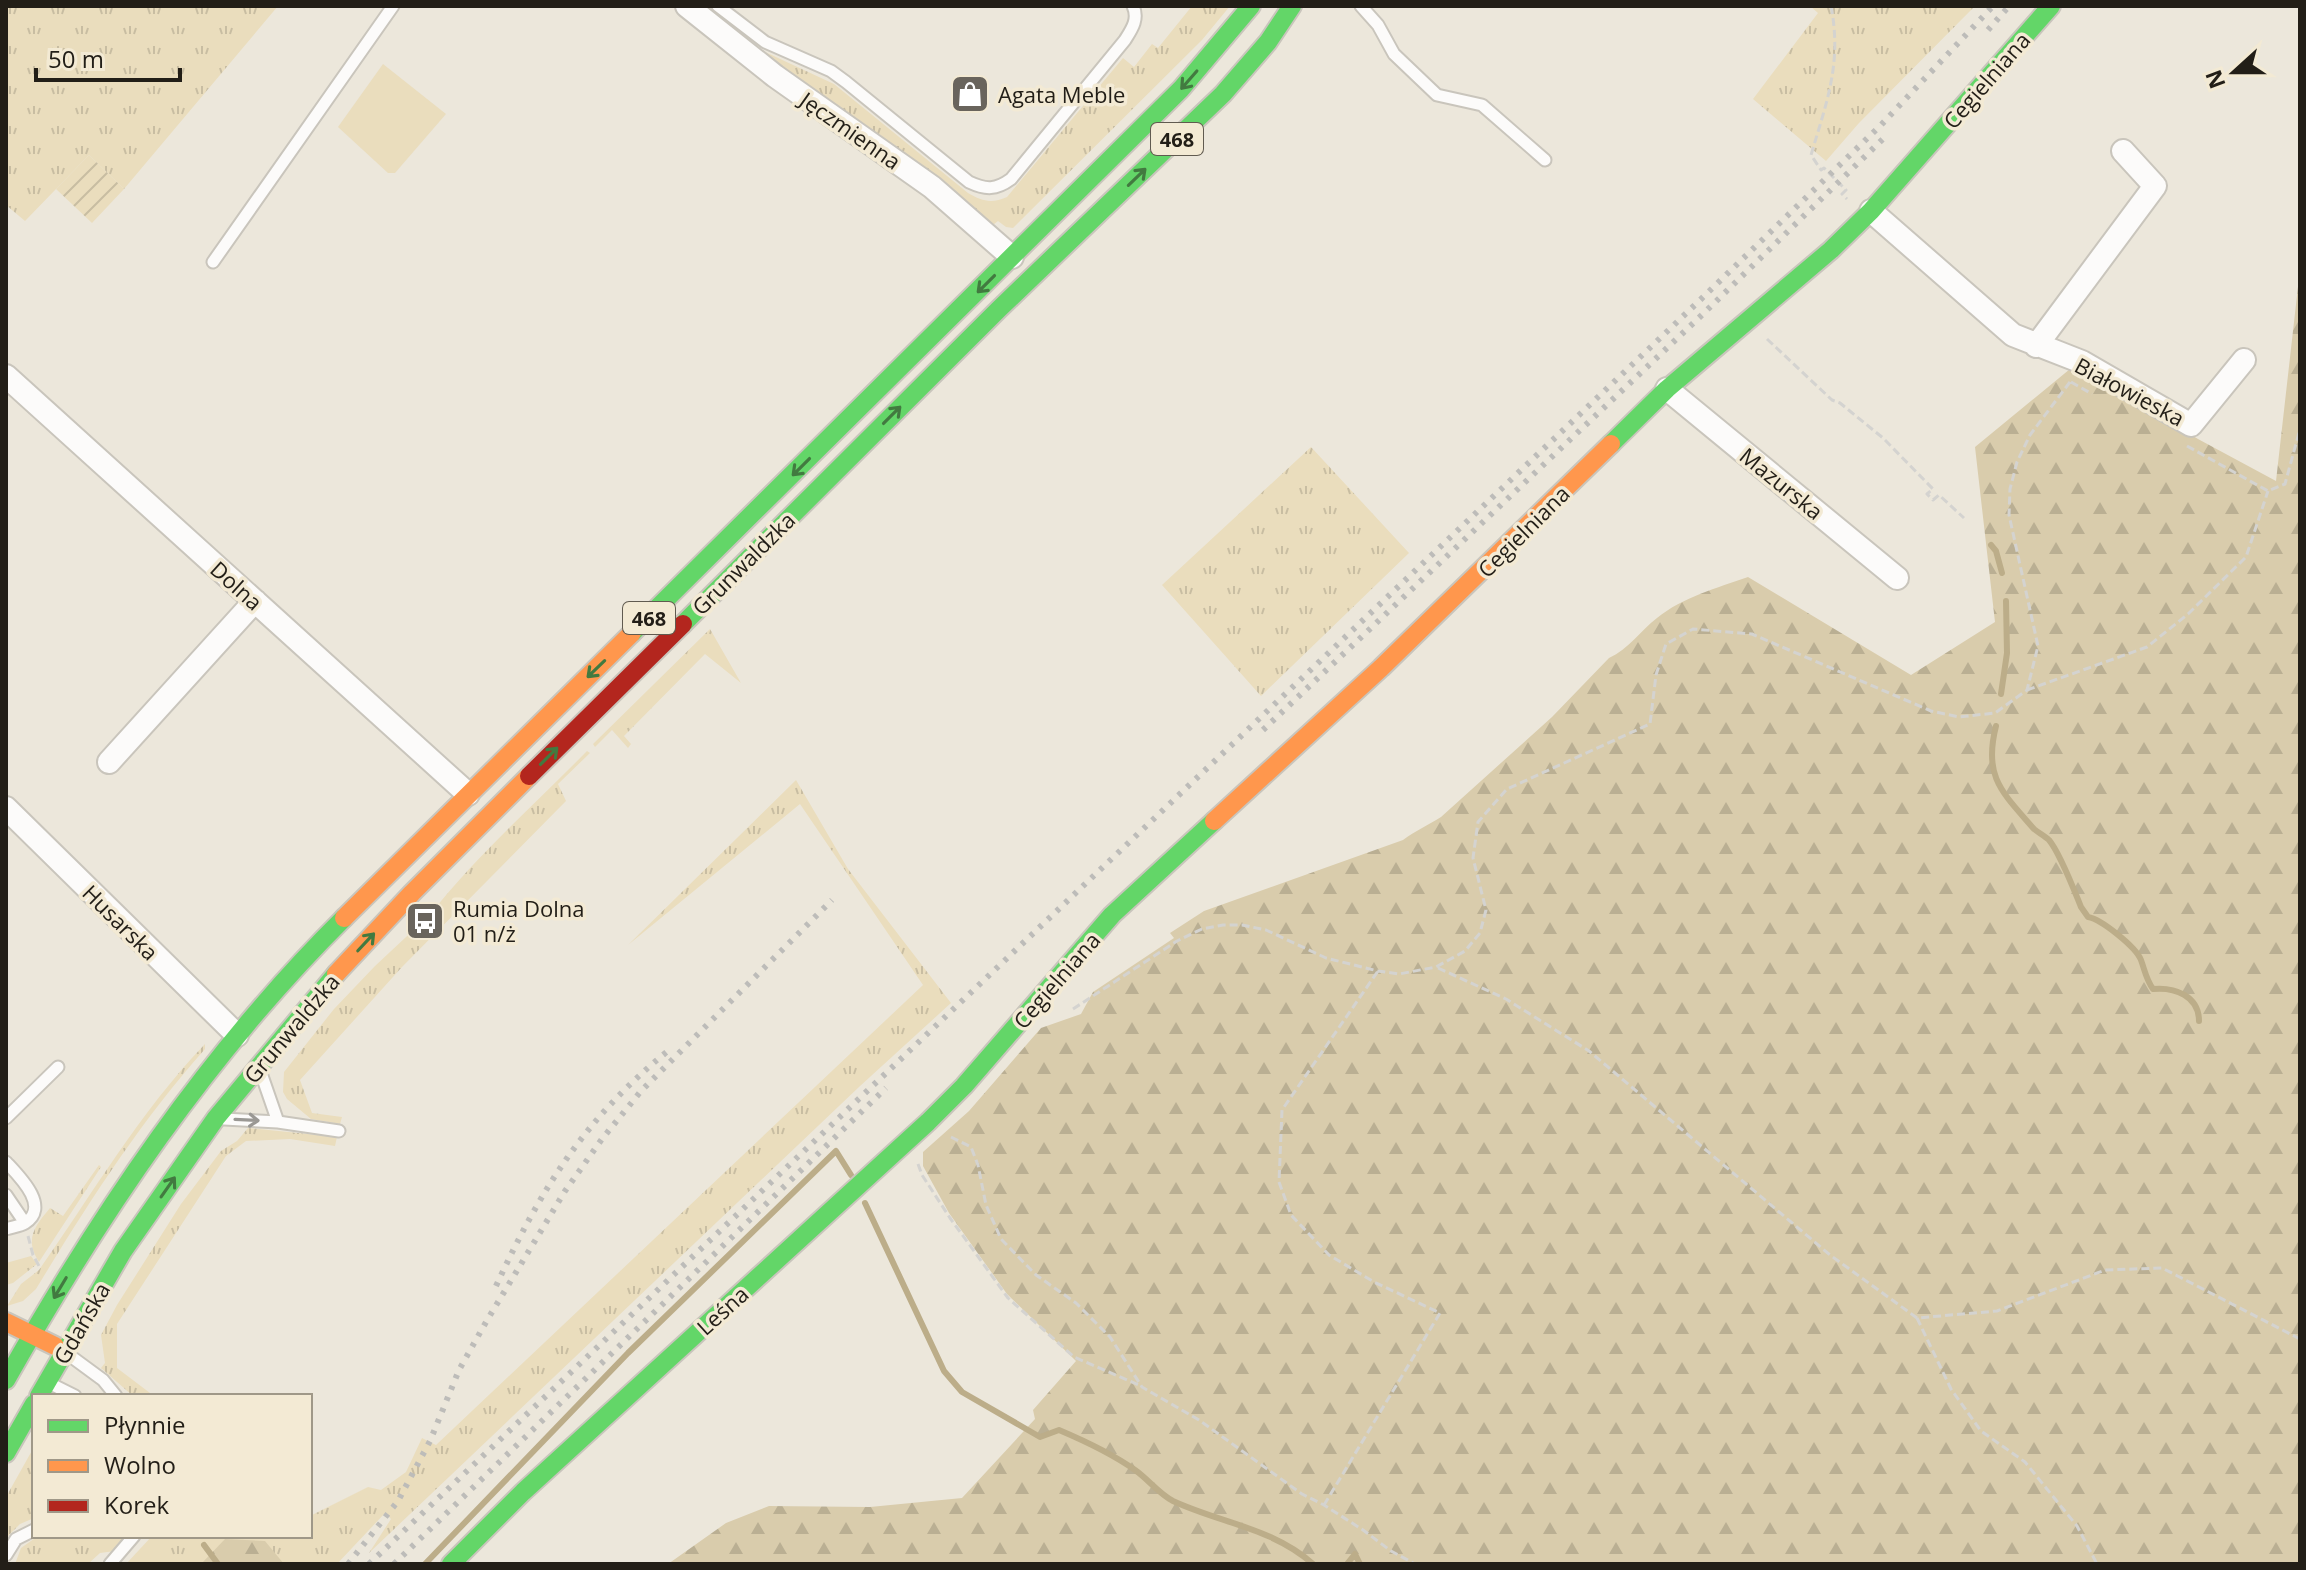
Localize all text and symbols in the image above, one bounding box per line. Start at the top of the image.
street label: Cegielniana [1936,25,2036,135]
scale bar [36,32,180,82]
north arrow [2194,32,2274,112]
text: 50 m [48,42,104,75]
text: N [2197,66,2232,93]
one-way arrow [1180,69,1198,89]
shop icon: Agata Meble [949,73,991,115]
place label: Agata Meble [998,79,1125,109]
street label: Jęczmienna [793,83,907,176]
road number: 468 [1151,123,1203,155]
one-way arrow [1127,168,1147,187]
one-way arrow [976,273,996,293]
street label: Białowieska [2070,350,2190,432]
one-way arrow [882,406,901,425]
street label: Mazurska [1734,440,1830,526]
one-way arrow [792,457,811,476]
street label: Cegielniana [1470,478,1576,584]
street label: Grunwaldzka [685,505,801,621]
street label: Dolna [204,554,270,616]
road number: 468 [623,602,675,634]
one-way arrow [587,659,606,678]
one-way arrow [539,747,559,766]
street label: Husarska [77,878,165,966]
place label: Rumia Dolna 01 n/ż [453,893,584,948]
bus stop icon: Rumia Dolna 01 n/ż [404,900,446,942]
street label: Cegielniana [1006,925,1106,1035]
one-way arrow [357,932,376,952]
street label: Grunwaldzka [236,967,346,1089]
one-way arrow [233,1113,260,1128]
one-way arrow [160,1177,176,1199]
one-way arrow [52,1275,67,1299]
street label: Gdańska [46,1277,116,1369]
street label: Leśna [690,1279,754,1341]
legend [32,1394,312,1538]
text: Płynnie [104,1408,186,1441]
text: Wolno [104,1448,176,1481]
text: Korek [104,1488,169,1521]

